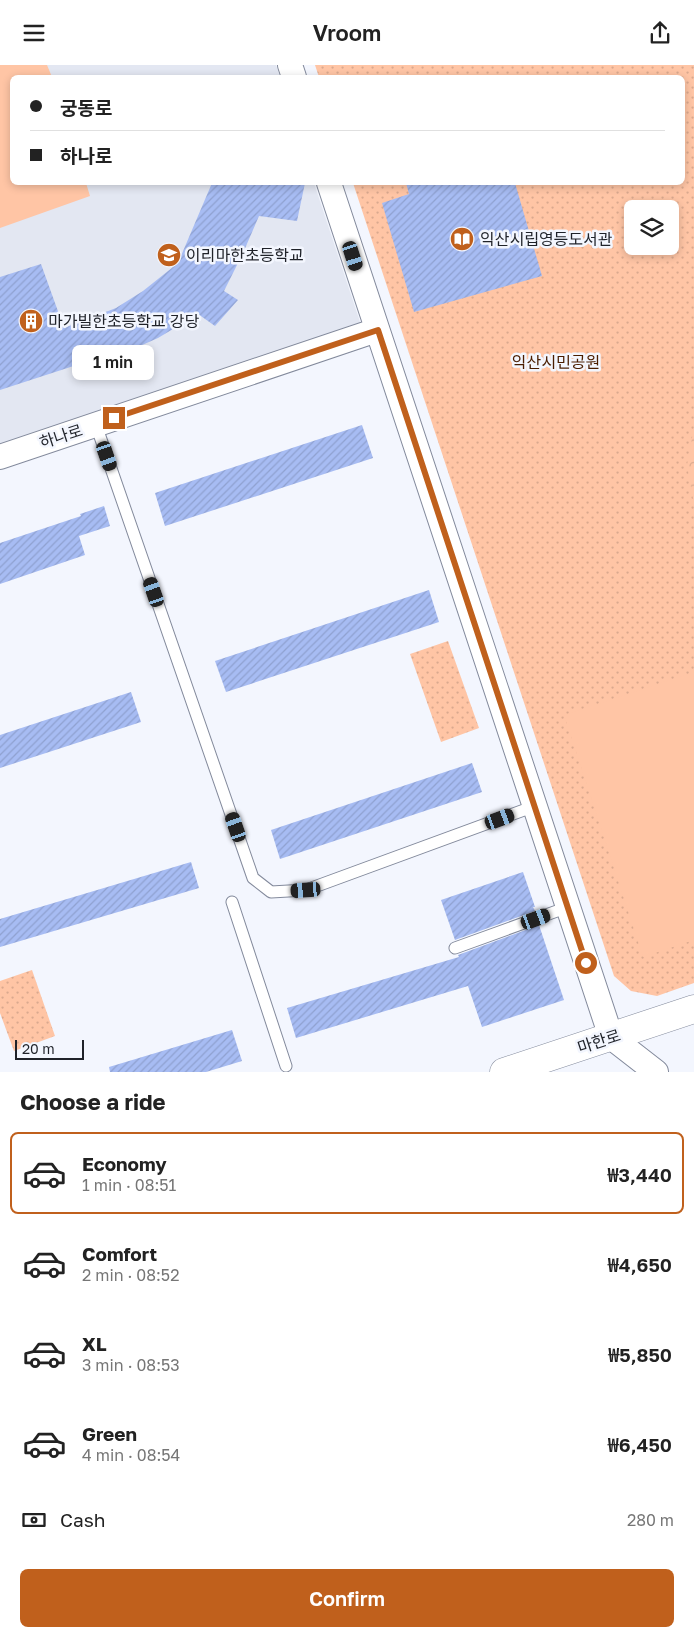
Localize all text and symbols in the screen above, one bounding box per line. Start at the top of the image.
icon: menu [20,19,48,47]
text: Vroom [313,19,381,46]
icon: share [646,19,674,47]
text: 궁동로 [60,96,112,119]
text: 하나로 [60,144,112,167]
map controls [624,200,679,255]
button: layers [624,200,679,255]
library icon: 익산시립영등도서관 [449,226,475,252]
place label: 익산시립영등도서관 [480,229,613,249]
car [341,239,364,273]
school or university icon: 이리마한초등학교 [156,242,182,268]
place label: 이리마한초등학교 [186,245,304,265]
building icon: 마가빌한초등학교 강당 [18,308,44,334]
place label: 마가빌한초등학교 강당 [48,311,199,331]
callout: 1 min [73,345,155,381]
text: 1 min [93,352,133,372]
park label: 익산시민공원 [512,352,600,372]
route end [103,407,125,429]
street label: 하나로 [37,420,85,452]
car [95,439,118,473]
car [142,575,165,609]
car [483,807,516,831]
car [224,810,247,844]
car [290,881,321,899]
car [519,907,552,931]
route start [575,952,597,974]
street label: 마한로 [575,1025,623,1057]
scale bar [15,1037,84,1060]
text: 20 m [22,1040,55,1057]
text: Choose a ride [20,1088,166,1115]
icon: car [22,1151,67,1196]
text: Economy [82,1152,167,1175]
text: ₩3,440 [608,1163,672,1186]
text: 1 min · 08:51 [82,1175,176,1195]
icon: car [22,1241,67,1286]
text: Comfort [82,1242,157,1265]
text: ₩4,650 [608,1253,672,1276]
text: 2 min · 08:52 [82,1265,179,1285]
icon: car [22,1331,67,1376]
text: XL [82,1332,107,1355]
text: ₩5,850 [608,1343,672,1366]
text: 3 min · 08:53 [82,1355,180,1375]
icon: car [22,1421,67,1466]
text: Green [82,1422,137,1445]
text: ₩6,450 [608,1433,672,1456]
text: 4 min · 08:54 [82,1445,180,1465]
icon: cash [20,1506,48,1534]
text: Cash [60,1508,105,1531]
text: 280 m [627,1510,674,1530]
button: Confirm [20,1569,674,1627]

